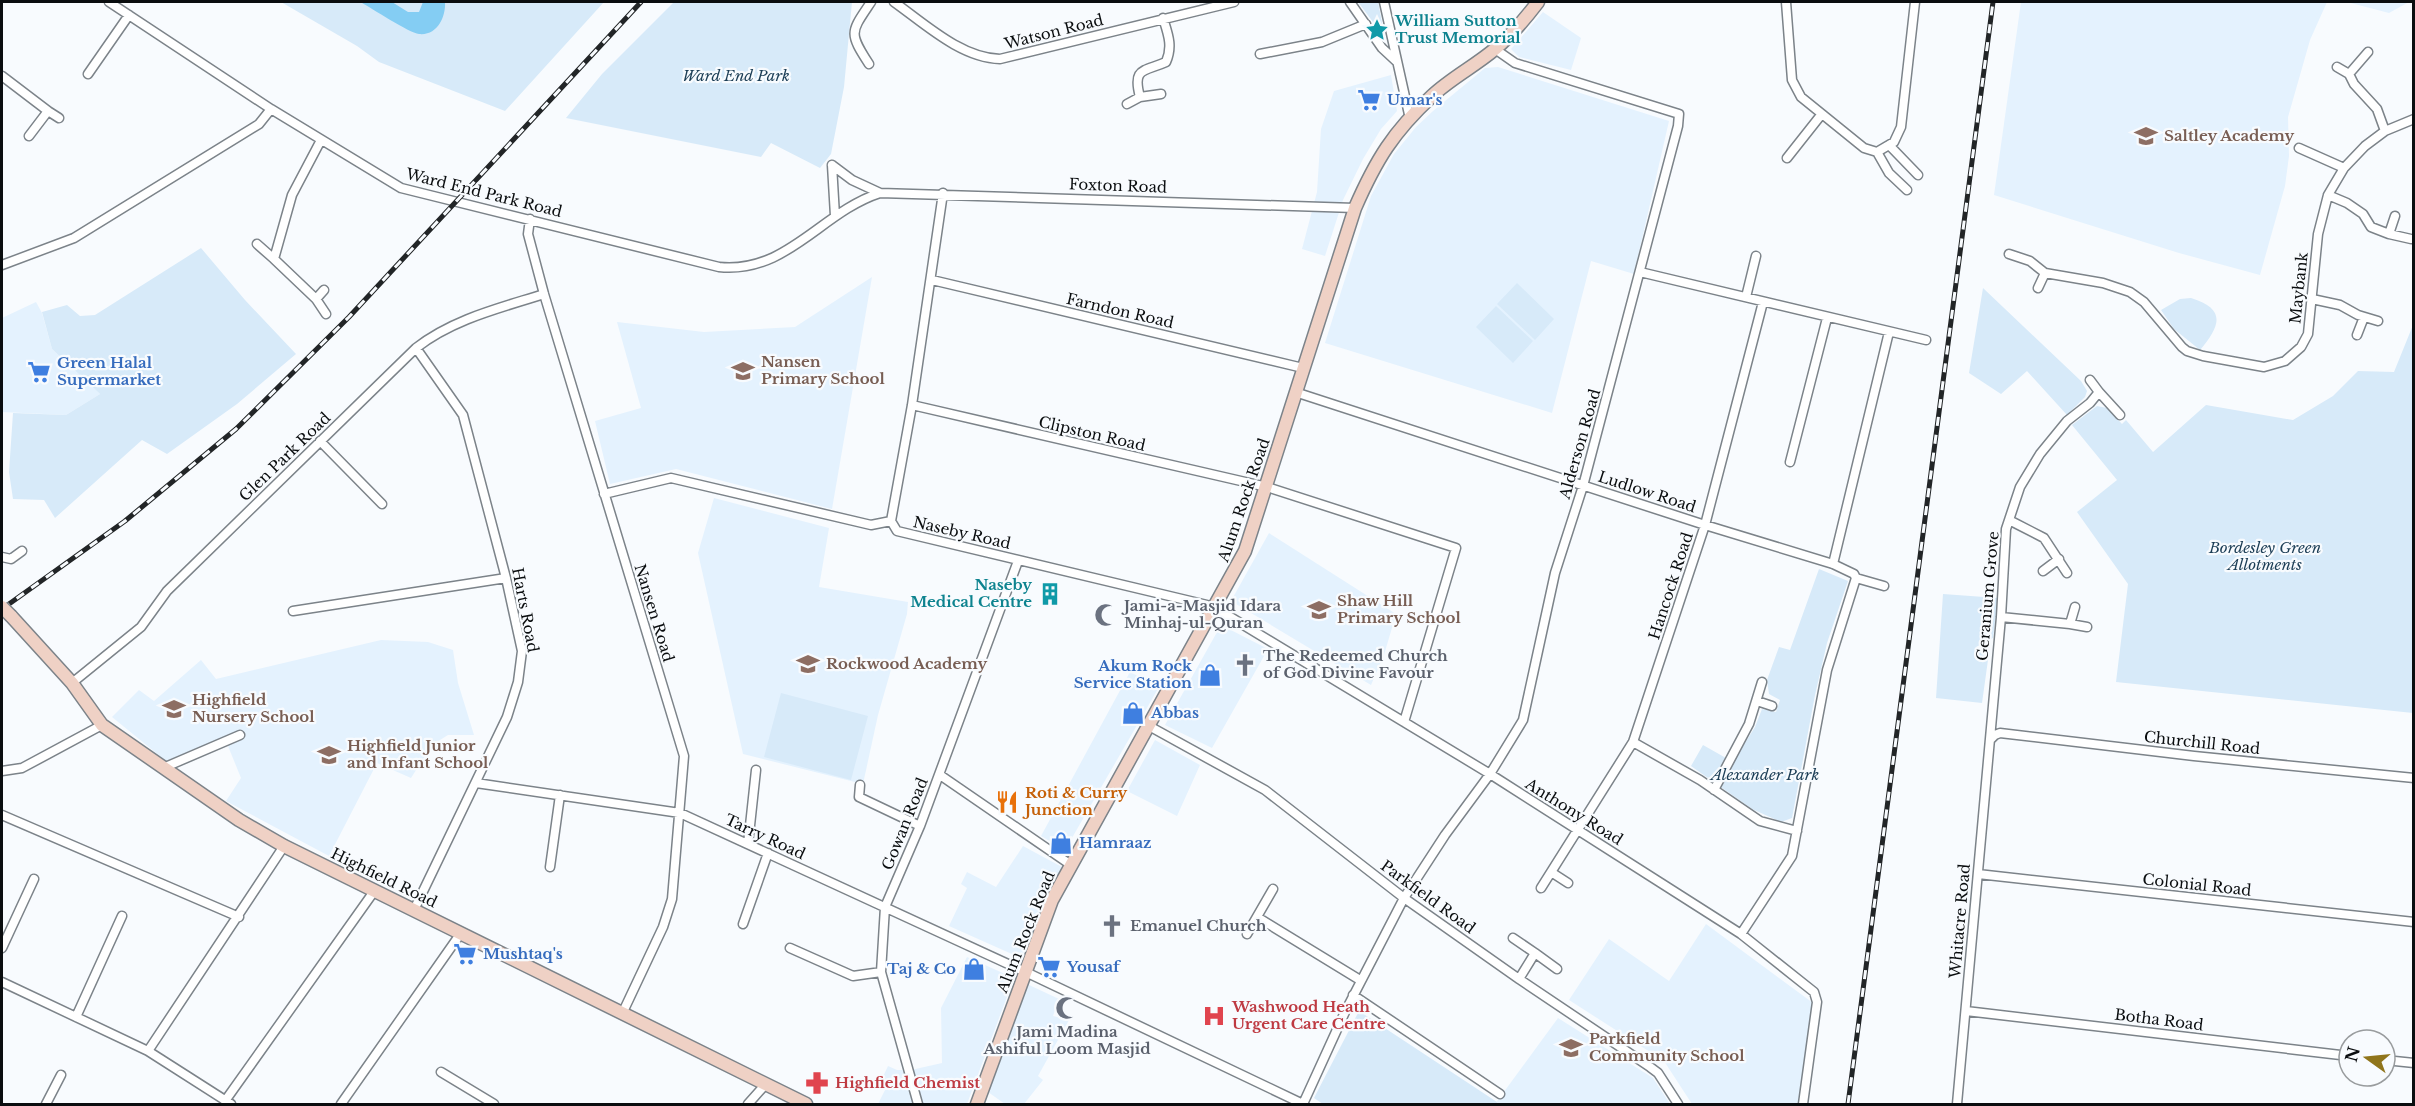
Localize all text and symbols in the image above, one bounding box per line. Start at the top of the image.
street label: Watson Road [1001,10,1105,53]
place label: William Sutton Trust Memorial [1394,11,1521,47]
place icon: William Sutton Trust Memorial [1364,17,1390,43]
park label: Ward End Park [682,66,790,85]
supermarket icon: Umar's [1356,87,1382,113]
place label: Umar's [1387,90,1442,109]
school or university icon: Saltley Academy [2133,123,2159,149]
place label: Saltley Academy [2164,126,2294,145]
street label: Ward End Park Road [403,164,564,221]
street label: Foxton Road [1069,174,1167,197]
street label: Maybank [2285,251,2312,325]
street label: Farndon Road [1064,289,1176,332]
place label: Nansen Primary School [761,352,885,388]
place label: Green Halal Supermarket [57,353,161,389]
school or university icon: Nansen Primary School [730,358,756,384]
supermarket icon: Green Halal Supermarket [26,359,52,385]
street label: Alderson Road [1554,387,1604,502]
street label: Glen Park Road [235,408,334,505]
street label: Clipston Road [1037,412,1147,455]
street label: Alum Rock Road [1213,435,1274,565]
street label: Ludlow Road [1596,467,1699,516]
street label: Naseby Road [911,512,1013,553]
street label: Hancock Road [1644,530,1697,642]
street label: Geranium Grove [1972,530,2003,662]
park label: Bordesley Green Allotments [2208,538,2321,574]
street label: Nansen Road [631,561,678,664]
street label: Harts Road [508,566,543,654]
place label: Naseby Medical Centre [910,575,1032,611]
building icon: Naseby Medical Centre [1037,581,1063,607]
place label: Shaw Hill Primary School [1337,591,1461,627]
place label: Jami-a-Masjid Idara Minhaj-ul-Quran [1121,596,1282,632]
school or university icon: Shaw Hill Primary School [1306,597,1332,623]
mosque icon: Jami-a-Masjid Idara Minhaj-ul-Quran [1093,602,1119,628]
place label: The Redeemed Church of God Divine Favour [1263,646,1448,682]
school or university icon: Rockwood Academy [795,651,821,677]
church icon: The Redeemed Church of God Divine Favour [1232,652,1258,678]
place label: Rockwood Academy [826,654,987,673]
place label: Akum Rock Service Station [1074,656,1193,692]
shop icon: Akum Rock Service Station [1197,662,1223,688]
place label: Highfield Nursery School [192,690,315,726]
school or university icon: Highfield Nursery School [161,696,187,722]
shop icon: Abbas [1120,700,1146,726]
place label: Abbas [1150,703,1199,722]
street label: Churchill Road [2143,727,2261,758]
place label: Highfield Junior and Infant School [347,736,489,772]
school or university icon: Highfield Junior and Infant School [316,742,342,768]
park label: Alexander Park [1709,765,1819,784]
street label: Anthony Road [1521,774,1626,849]
street label: Gowan Road [877,775,932,873]
place label: Roti & Curry Junction [1022,783,1127,819]
restaurant icon: Roti & Curry Junction [994,789,1020,815]
street label: Tarry Road [722,810,808,863]
shop icon: Hamraaz [1048,830,1074,856]
place label: Hamraaz [1079,833,1152,852]
street label: Highfield Road [328,844,440,911]
street label: Parkfield Road [1377,856,1479,937]
street label: Whitacre Road [1945,863,1974,980]
street label: Alum Rock Road [992,868,1059,996]
street label: Colonial Road [2142,869,2252,900]
church icon: Emanuel Church [1099,913,1125,939]
place label: Emanuel Church [1130,916,1267,935]
supermarket icon: Mushtaq's [452,941,478,967]
place label: Mushtaq's [483,944,563,963]
supermarket icon: Yousaf [1036,954,1062,980]
shop icon: Taj & Co [961,956,987,982]
place label: Yousaf [1066,957,1122,976]
place label: Taj & Co [887,959,956,978]
mosque icon: Jami Madina Ashiful Loom Masjid [1054,995,1080,1021]
place label: Washwood Heath Urgent Care Centre [1231,997,1386,1033]
hospital icon: Washwood Heath Urgent Care Centre [1201,1003,1227,1029]
street label: Botha Road [2113,1005,2205,1034]
place label: Jami Madina Ashiful Loom Masjid [982,1022,1151,1058]
north arrow [2337,1028,2397,1088]
place label: Parkfield Community School [1589,1029,1745,1065]
school or university icon: Parkfield Community School [1558,1035,1584,1061]
text: N [2341,1044,2364,1064]
pharmacy icon: Highfield Chemist [804,1070,830,1096]
place label: Highfield Chemist [835,1073,980,1092]

